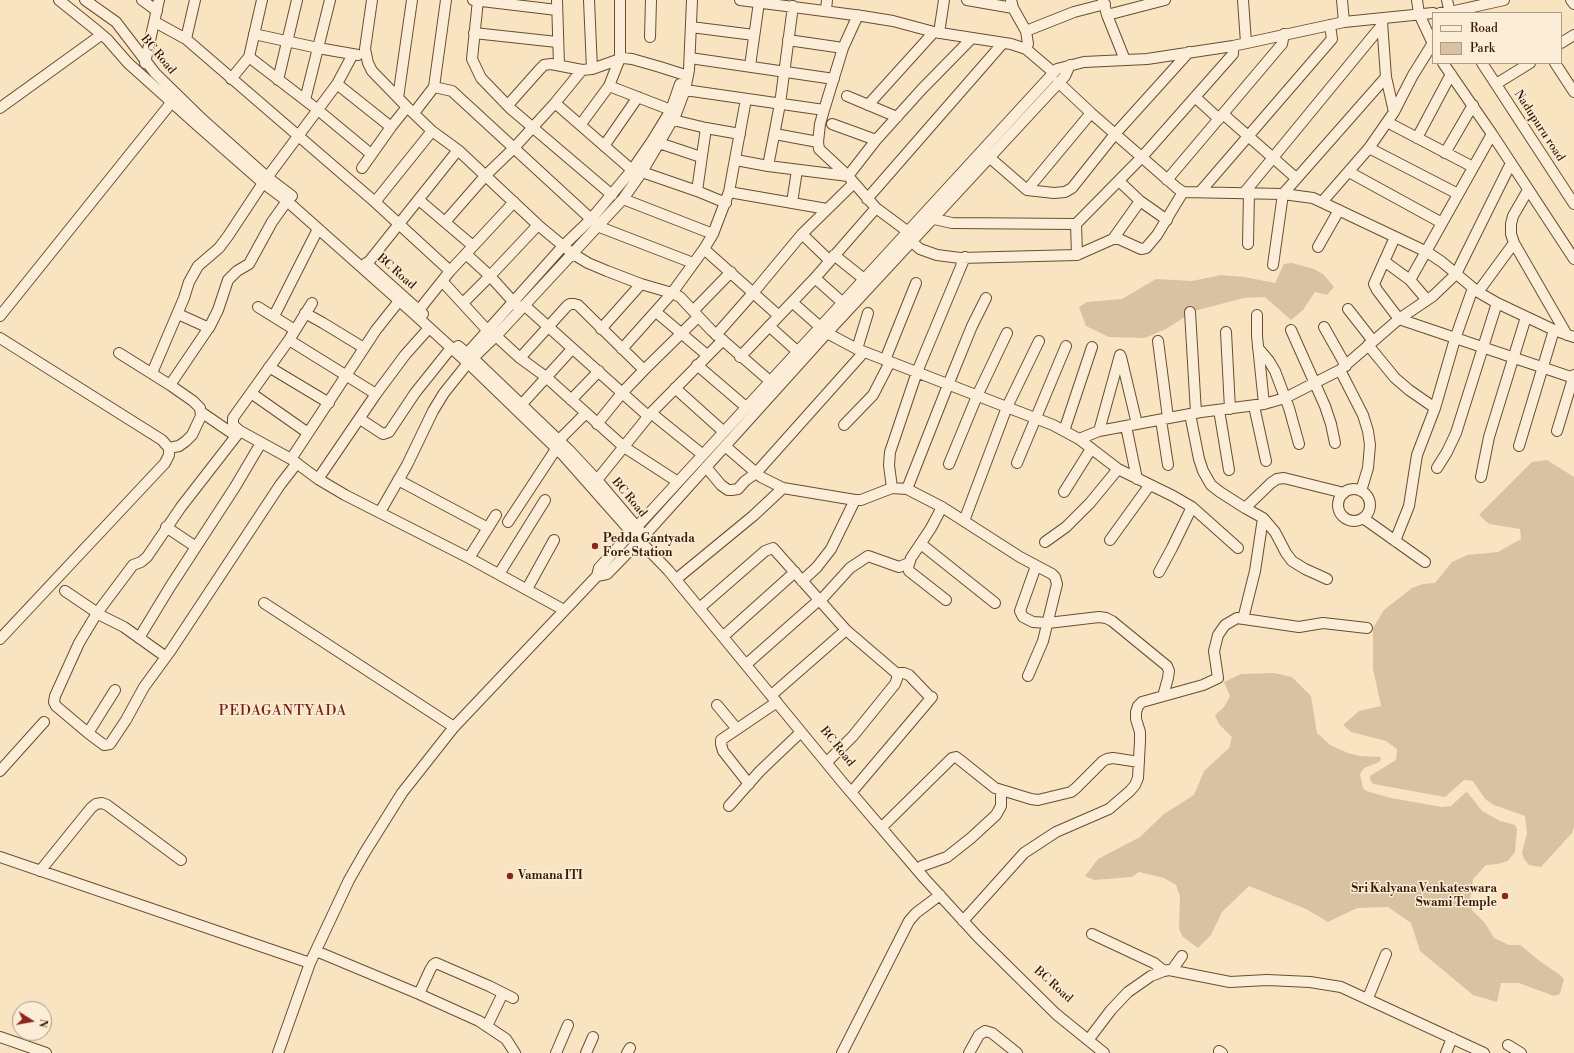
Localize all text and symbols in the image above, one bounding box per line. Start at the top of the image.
legend [1432,12,1562,64]
text: Road [1470,21,1498,36]
street label: BC Road [137,32,179,78]
text: Park [1470,41,1495,56]
street label: Nadupuru road [1511,88,1567,164]
street label: BC Road [374,251,418,293]
street label: BC Road [608,475,650,521]
place label: Pedda Gantyada Fore Station [603,532,695,560]
marker: Pedda Gantyada Fore Station [590,541,600,551]
district label: PEDAGANTYADA [219,704,347,720]
street label: BC Road [817,724,857,770]
place label: Vamana ITI [518,869,583,883]
marker: Vamana ITI [505,871,515,881]
place label: Sri Kalyana Venkateswara Swami Temple [1351,882,1497,910]
marker: Sri Kalyana Venkateswara Swami Temple [1500,891,1510,901]
street label: BC Road [1031,964,1075,1006]
north arrow [12,1001,52,1041]
text: N [35,1017,51,1029]

